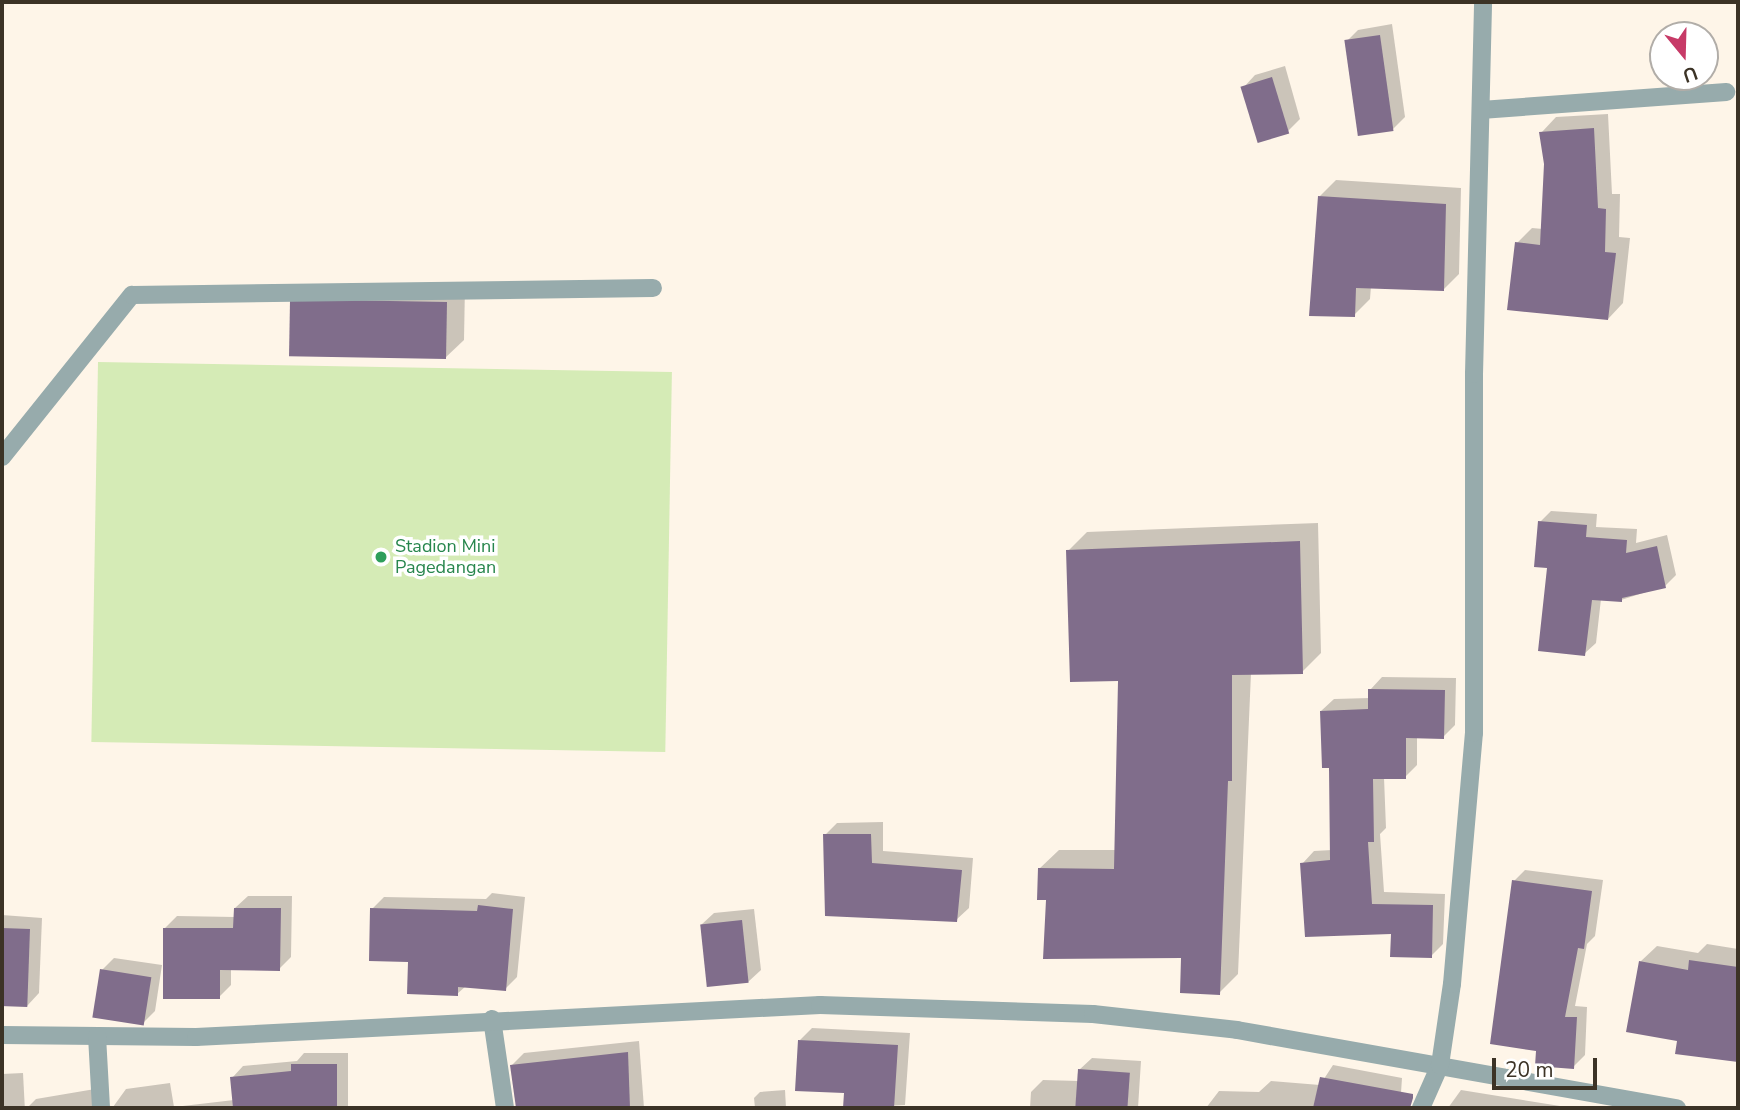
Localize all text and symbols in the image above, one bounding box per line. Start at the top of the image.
north arrow [1649,21,1719,91]
text: U [1679,59,1701,89]
place label: Stadion Mini Pagedangan [395,536,496,578]
marker: Stadion Mini Pagedangan [373,549,389,565]
scale bar [1495,1044,1600,1088]
text: 20 m [1505,1056,1554,1084]

